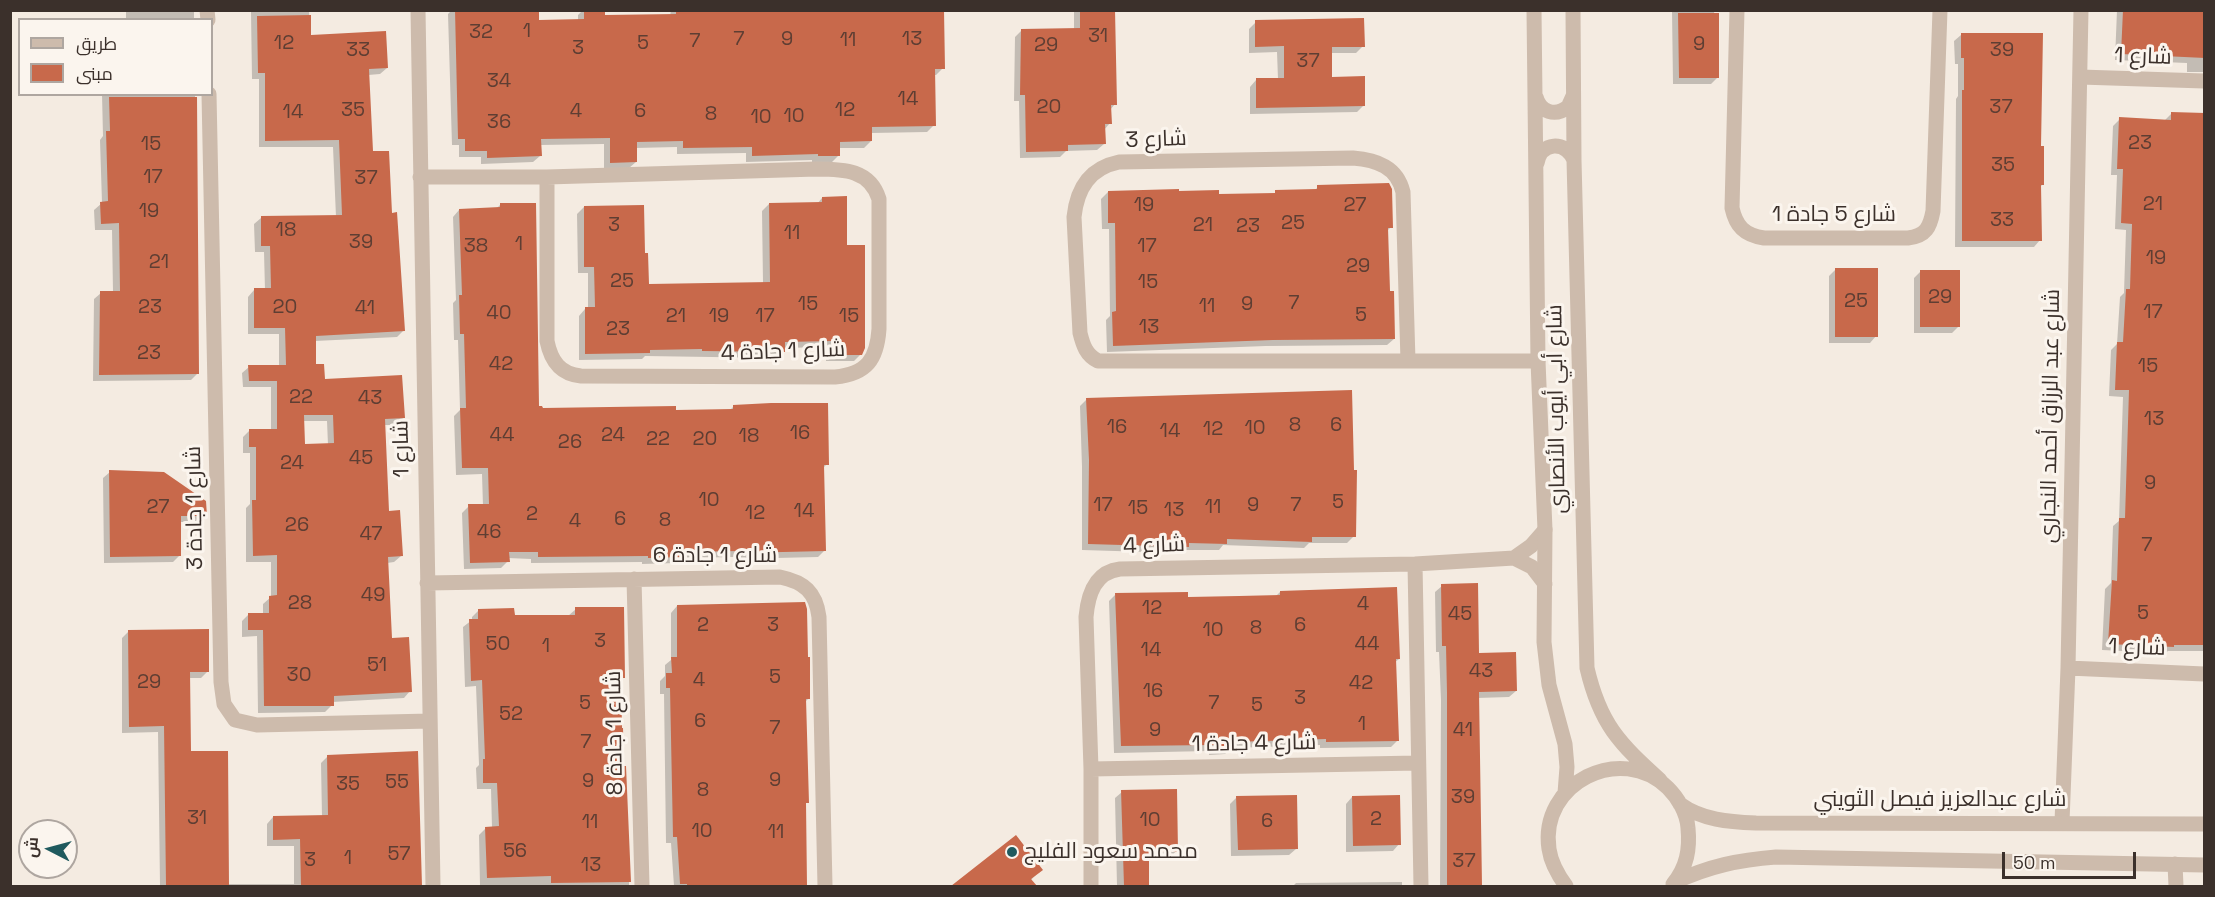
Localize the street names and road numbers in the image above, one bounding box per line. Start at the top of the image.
street label: شارع 1 [2114,43,2172,71]
street label: شارع 3 [1125,126,1187,154]
street label: شارع 5 جادة 1 [1772,202,1896,228]
street label: شارع عبد الرزاق أحمد النجاري [2036,289,2066,543]
street label: شارع أبي أيوب الأنصاري [1542,304,1572,514]
street label: شارع 1 جادة 4 [720,337,846,367]
street label: شارع 1 [388,420,416,478]
street label: شارع 1 جادة 3 [181,446,209,570]
street label: شارع 4 [1123,532,1185,560]
street label: شارع 1 جادة 6 [653,543,777,569]
street label: شارع 1 [2108,634,2166,662]
street label: شارع 1 جادة 8 [601,670,629,796]
street label: شارع 4 جادة 1 [1191,730,1317,758]
street label: شارع عبدالعزيز فيصل الثويني [1813,787,2067,813]

